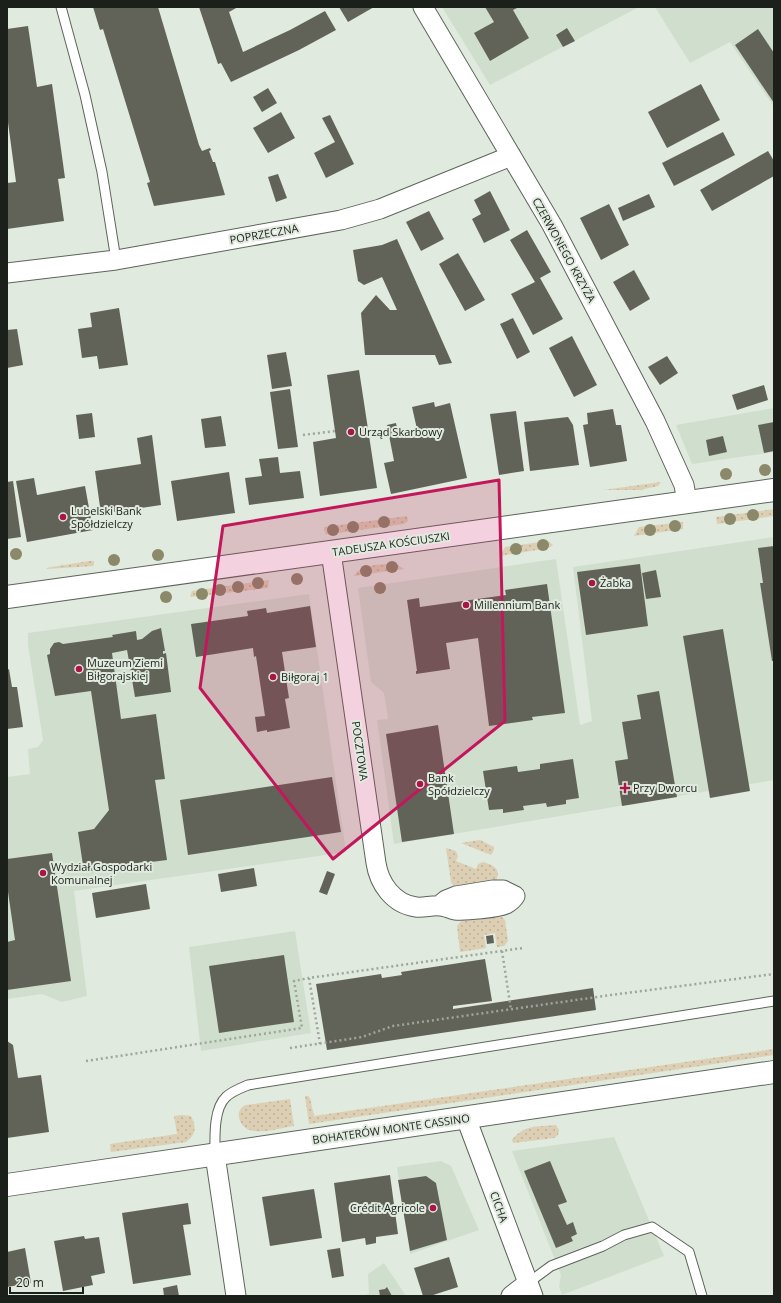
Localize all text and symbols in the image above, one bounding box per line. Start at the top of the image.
street label: CZERWONEGO KRZYŻA [529,195,600,305]
street label: POPRZECZNA [228,220,299,247]
place label: Urząd Skarbowy [359,424,443,439]
marker: Urząd Skarbowy [346,427,356,437]
place label: Lubelski Bank Spółdzielczy [71,503,142,531]
marker: Lubelski Bank Spółdzielczy [58,512,68,522]
street label: TADEUSZA KOŚCIUSZKI [331,528,451,559]
place label: Żabka [600,575,631,590]
marker: Żabka [587,578,597,588]
place label: Millennium Bank [474,597,560,612]
marker: Millennium Bank [461,600,471,610]
place label: Muzeum Ziemi Biłgorajskiej [87,655,163,683]
marker: Muzeum Ziemi Biłgorajskiej [74,664,84,674]
place label: Biłgoraj 1 [281,669,329,684]
marker: Biłgoraj 1 [268,672,278,682]
street label: POCZTOWA [349,720,372,782]
place label: Bank Spółdzielczy [428,770,490,798]
marker: Bank Spółdzielczy [415,779,425,789]
place label: Przy Dworcu [633,780,697,795]
marker: Przy Dworcu [620,783,630,793]
place label: Wydział Gospodarki Komunalnej [51,859,152,887]
marker: Wydział Gospodarki Komunalnej [38,868,48,878]
street label: BOHATERÓW MONTE CASSINO [311,1110,471,1147]
street label: CICHA [487,1189,512,1224]
place label: Crédit Agricole [350,1200,425,1215]
marker: Crédit Agricole [428,1203,438,1213]
scale bar [10,1269,83,1295]
text: 20 m [16,1274,44,1291]

